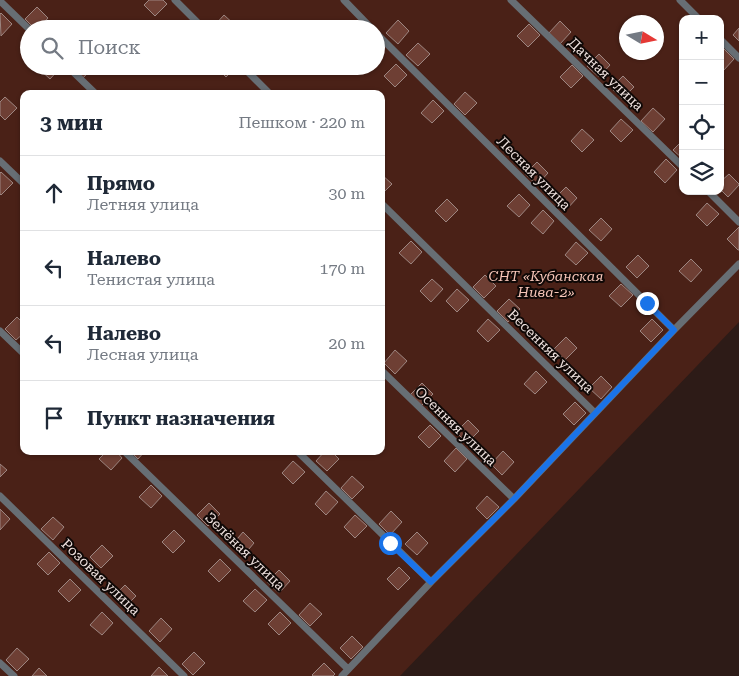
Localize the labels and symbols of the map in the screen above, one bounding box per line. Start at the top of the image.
north arrow [619,15,664,60]
street label: Дачная улица [565,34,647,114]
street label: Лесная улица [494,133,574,213]
park label: СНТ «Кубанская Нива-2» [489,268,603,300]
route end [636,292,659,315]
street label: Весенняя улица [505,306,598,396]
street label: Осенняя улица [412,383,500,469]
street label: Зелёная улица [202,509,288,593]
route start [379,532,402,555]
street label: Розовая улица [58,536,144,619]

